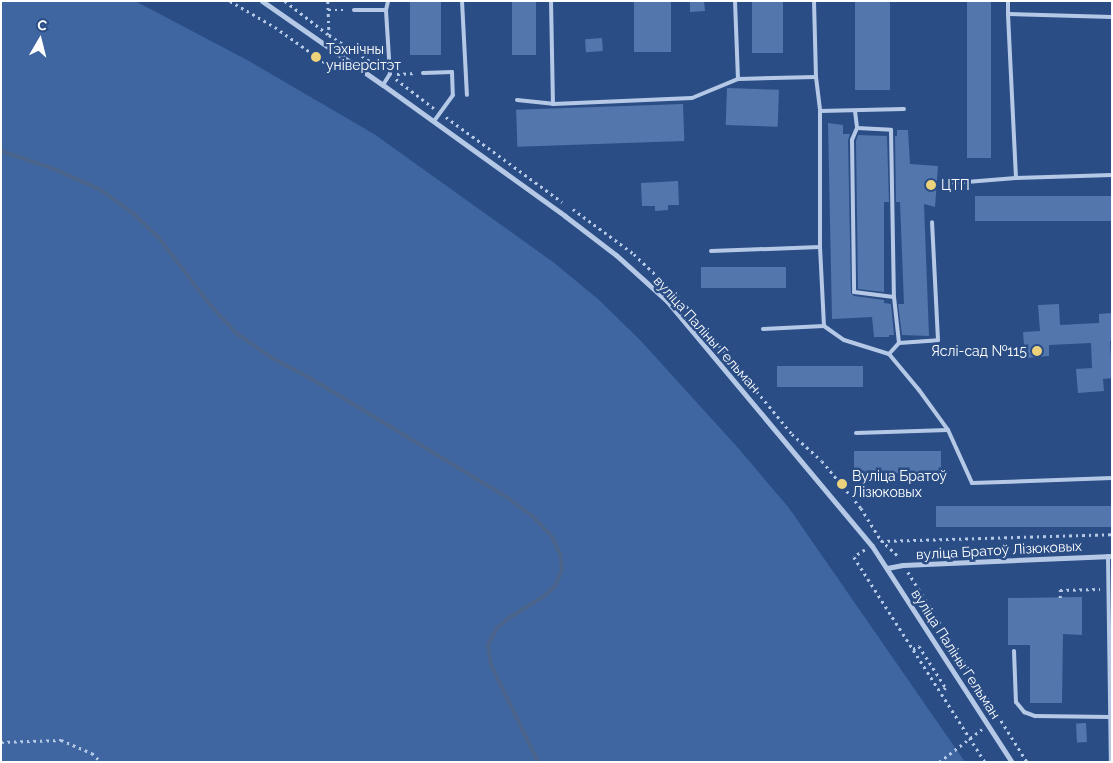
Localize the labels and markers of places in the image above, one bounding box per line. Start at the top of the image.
place label: Тэхнічны універсітэт [326,41,401,74]
marker: Тэхнічны універсітэт [310,51,322,63]
place label: ЦТП [941,177,970,193]
marker: ЦТП [925,179,937,191]
place label: Яслі-сад №115 [931,343,1027,359]
marker: Яслі-сад №115 [1031,345,1043,357]
place label: Вуліца Братоў Лізюковых [852,468,947,501]
marker: Вуліца Братоў Лізюковых [836,478,848,490]

